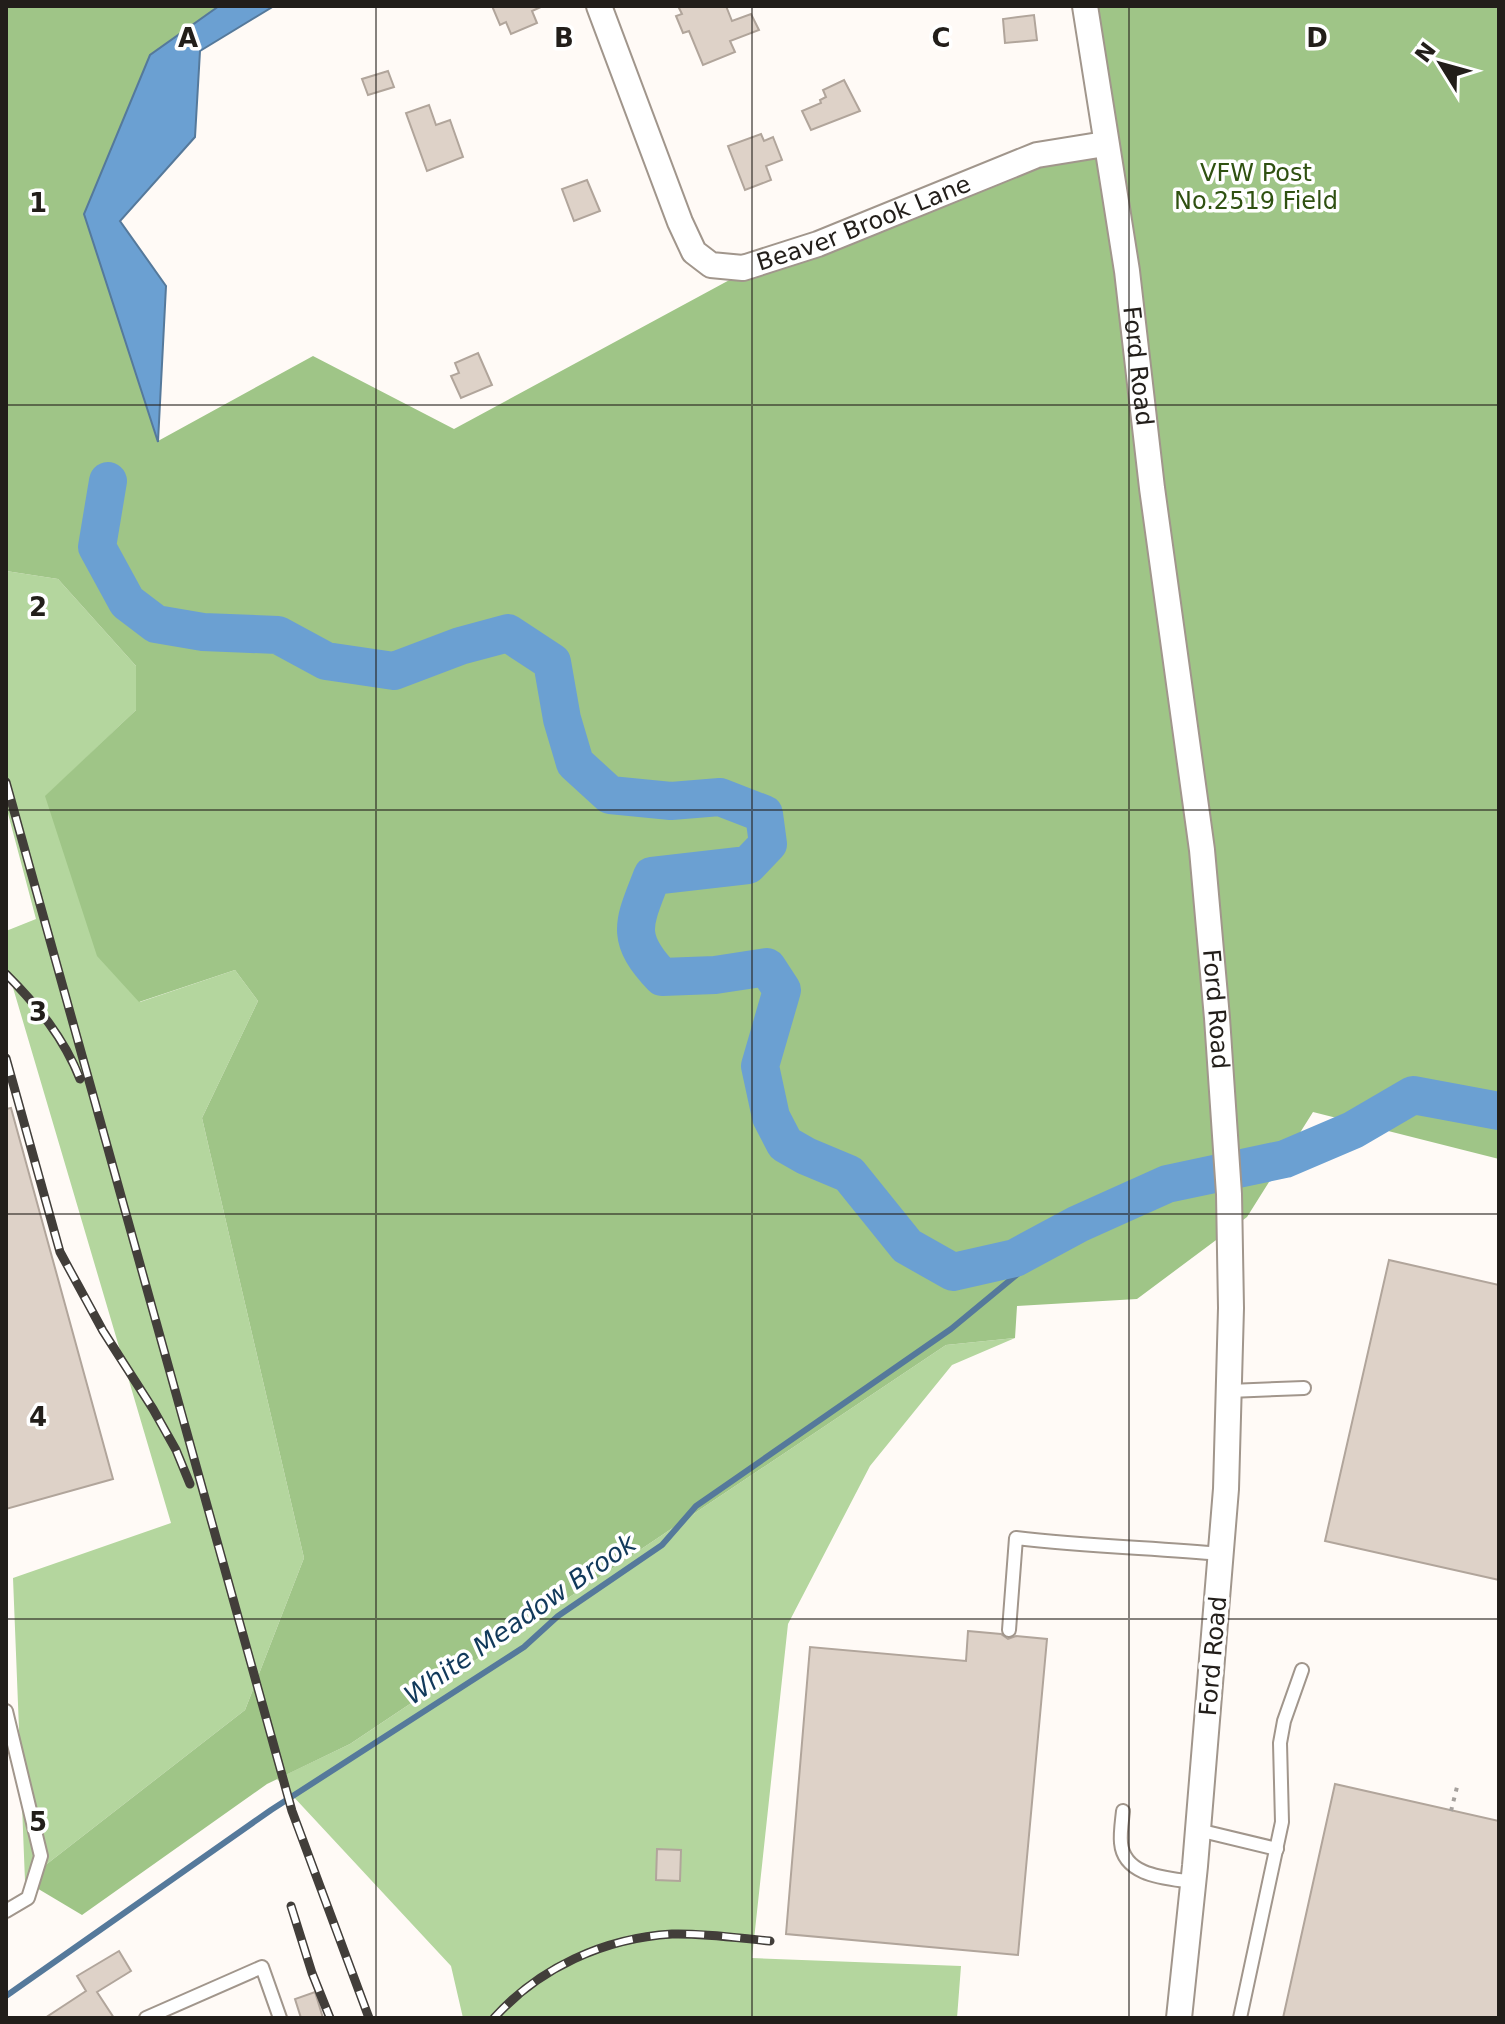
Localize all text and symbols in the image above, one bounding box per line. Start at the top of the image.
text: A [178,23,198,53]
text: B [554,23,574,53]
text: C [931,23,951,53]
text: D [1306,23,1328,53]
north arrow [1401,24,1481,104]
text: N [1410,37,1441,67]
park label: VFW Post No.2519 Field [1174,159,1338,215]
street label: Beaver Brook Lane [753,169,975,277]
text: 1 [29,188,47,218]
street label: Ford Road [1117,305,1159,427]
text: 2 [29,592,47,622]
street label: Ford Road [1197,948,1234,1070]
text: 3 [29,997,47,1027]
text: 4 [29,1402,47,1432]
water label: White Meadow Brook [399,1527,642,1710]
street label: Ford Road [1194,1595,1232,1717]
text: 5 [29,1807,47,1837]

